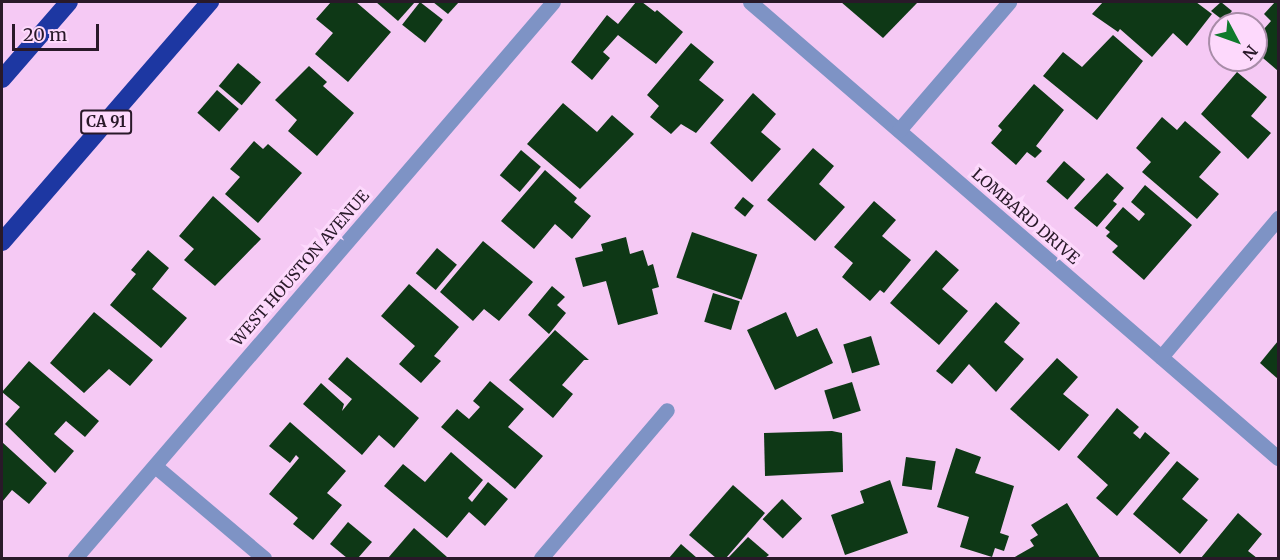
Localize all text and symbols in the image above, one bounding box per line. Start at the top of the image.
scale bar [15,12,102,50]
north arrow [1208,12,1268,72]
text: 20 m [23,23,67,46]
text: N [1238,41,1262,64]
road number: CA 91 [79,110,133,134]
street label: LOMBARD DRIVE [968,164,1084,268]
street label: WEST HOUSTON AVENUE [227,186,373,350]

